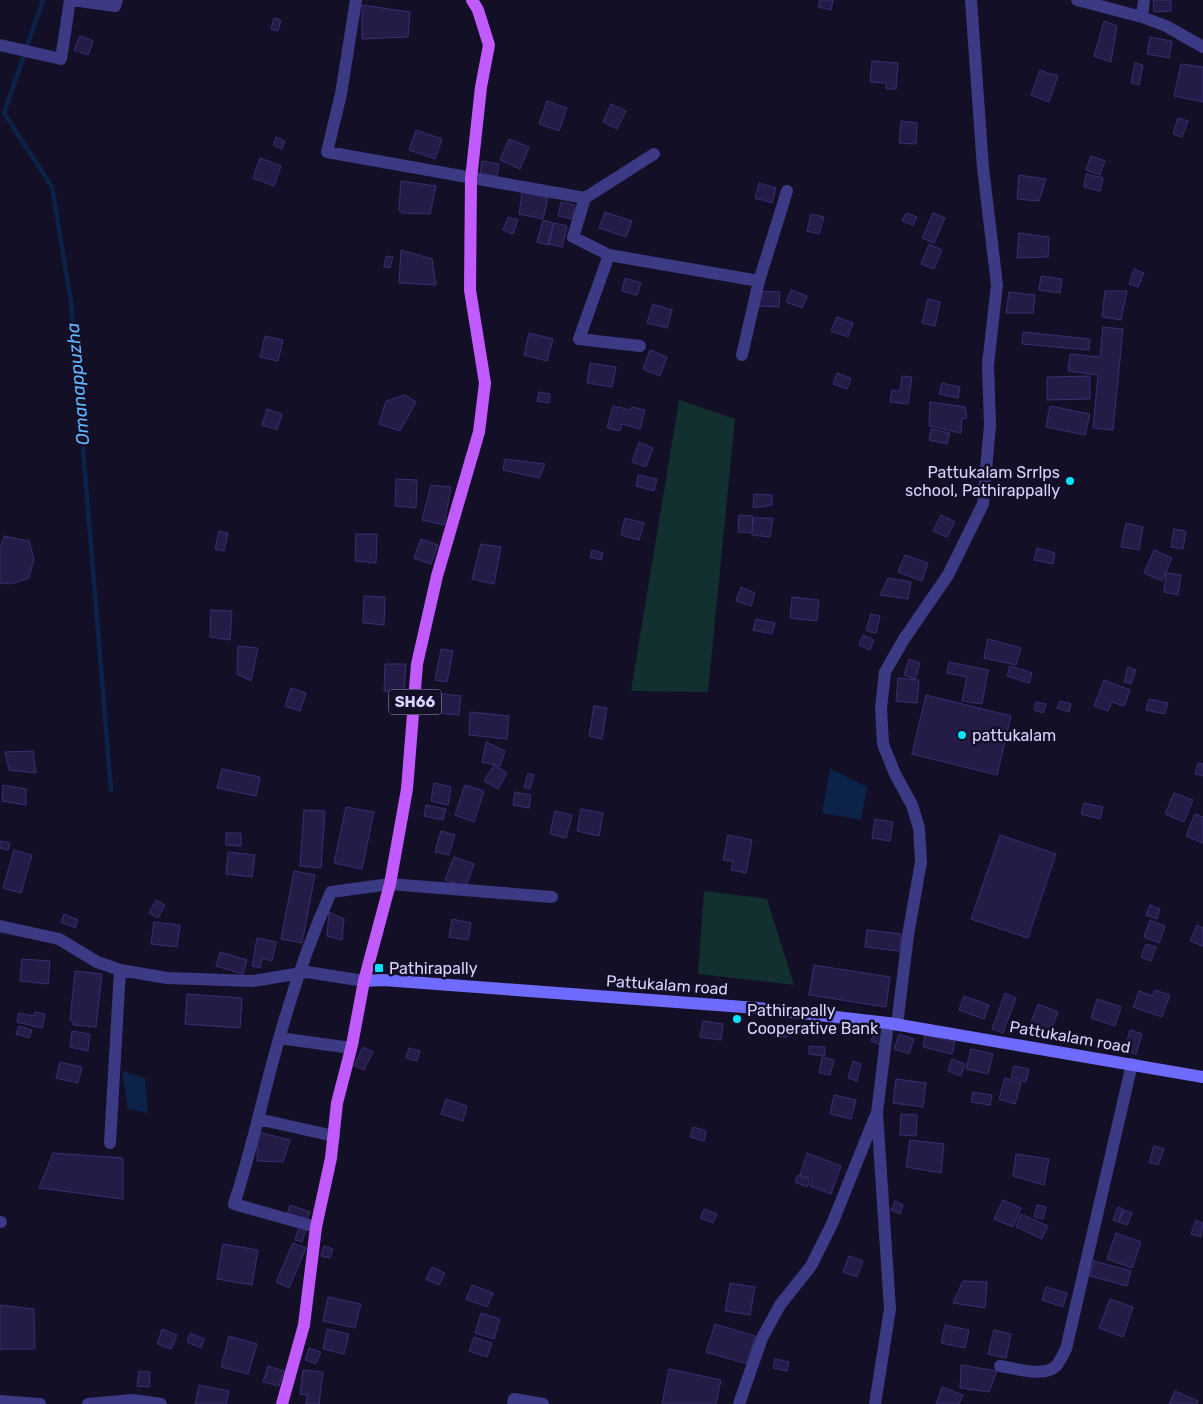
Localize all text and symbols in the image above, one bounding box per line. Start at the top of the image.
water label: Omanappuzha [62,321,94,446]
place label: Pattukalam Srrlps school, Pathirappally [905,463,1060,500]
marker: Pattukalam Srrlps school, Pathirappally [1064,475,1076,487]
road number: SH66 [389,690,441,714]
place label: pattukalam [972,726,1056,745]
marker: pattukalam [956,729,968,741]
place label: Pathirapally [389,959,478,978]
marker: Pathirapally [373,962,385,974]
street label: Pattukalam road [605,971,729,999]
place label: Pathirapally Cooperative Bank [747,1001,879,1038]
marker: Pathirapally Cooperative Bank [731,1013,743,1025]
street label: Pattukalam road [1008,1017,1132,1057]

